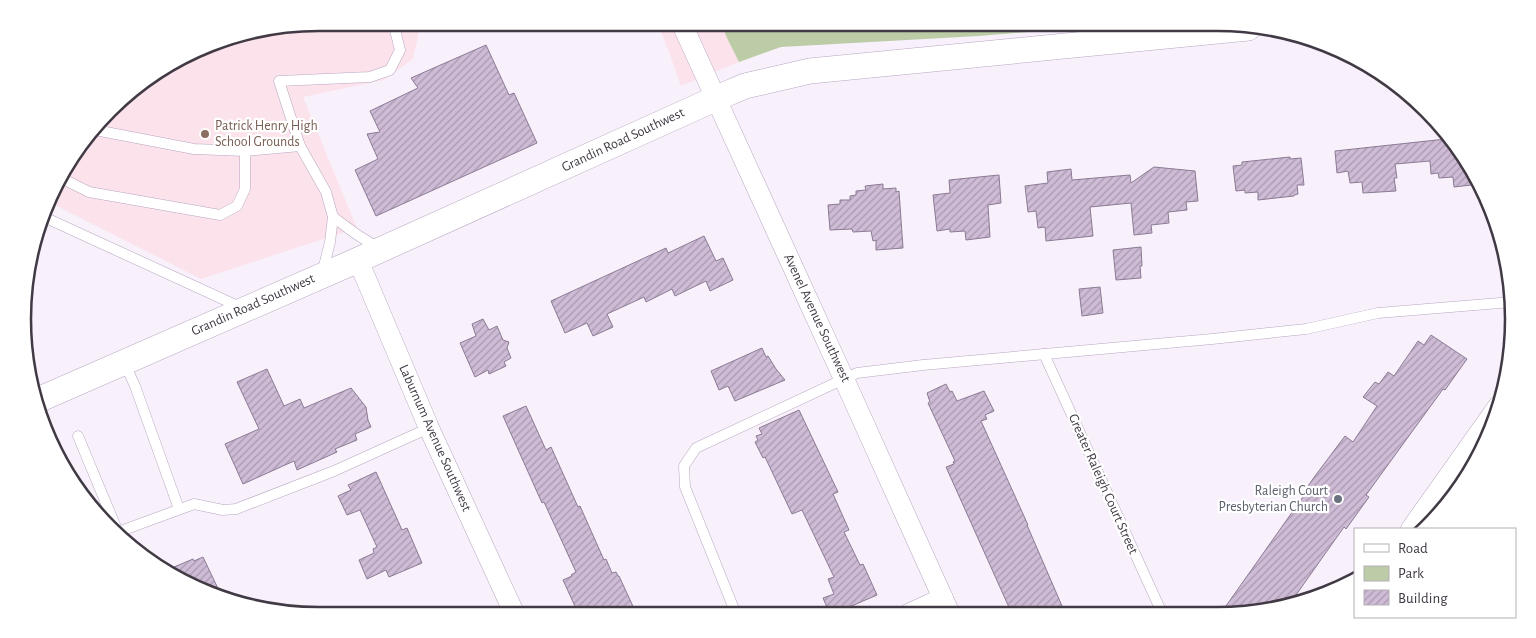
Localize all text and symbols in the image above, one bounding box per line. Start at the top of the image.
street label: Grandin Road Southwest [560,105,687,175]
place label: Patrick Henry High School Grounds [215,119,318,149]
marker: Patrick Henry High School Grounds [199,128,211,140]
street label: Avenel Avenue Southwest [781,252,853,385]
street label: Grandin Road Southwest [189,271,317,339]
street label: Laburnum Avenue Southwest [396,363,474,514]
street label: Greater Raleigh Court Street [1066,412,1141,557]
place label: Raleigh Court Presbyterian Church [1219,484,1329,514]
marker: Raleigh Court Presbyterian Church [1332,493,1344,505]
legend [1354,528,1516,618]
text: Road [1398,541,1428,556]
text: Park [1398,566,1424,581]
text: Building [1398,591,1448,606]

